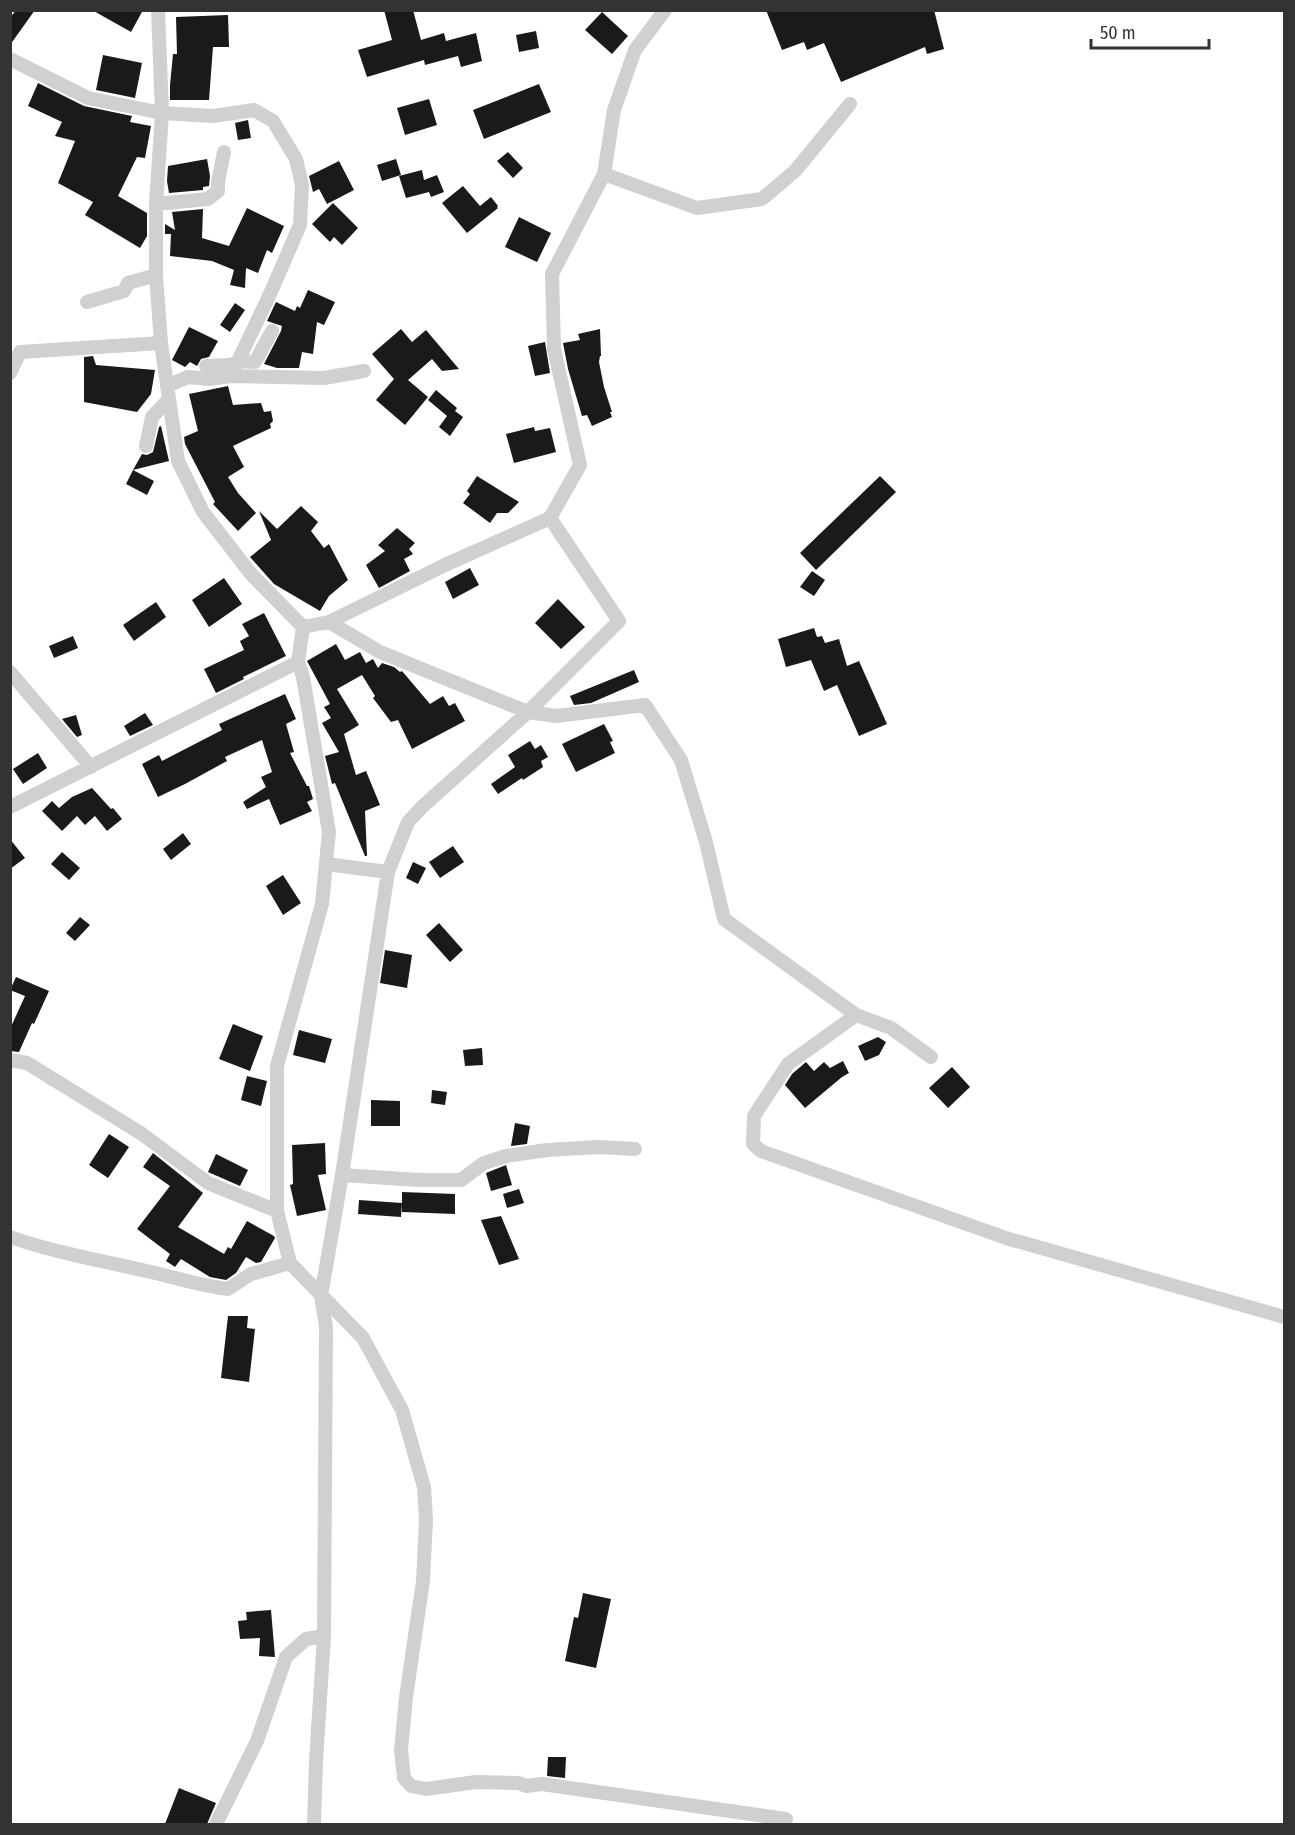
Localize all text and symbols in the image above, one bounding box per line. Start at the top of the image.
scale bar [1091,12,1210,50]
text: 50 m [1100,22,1136,44]

